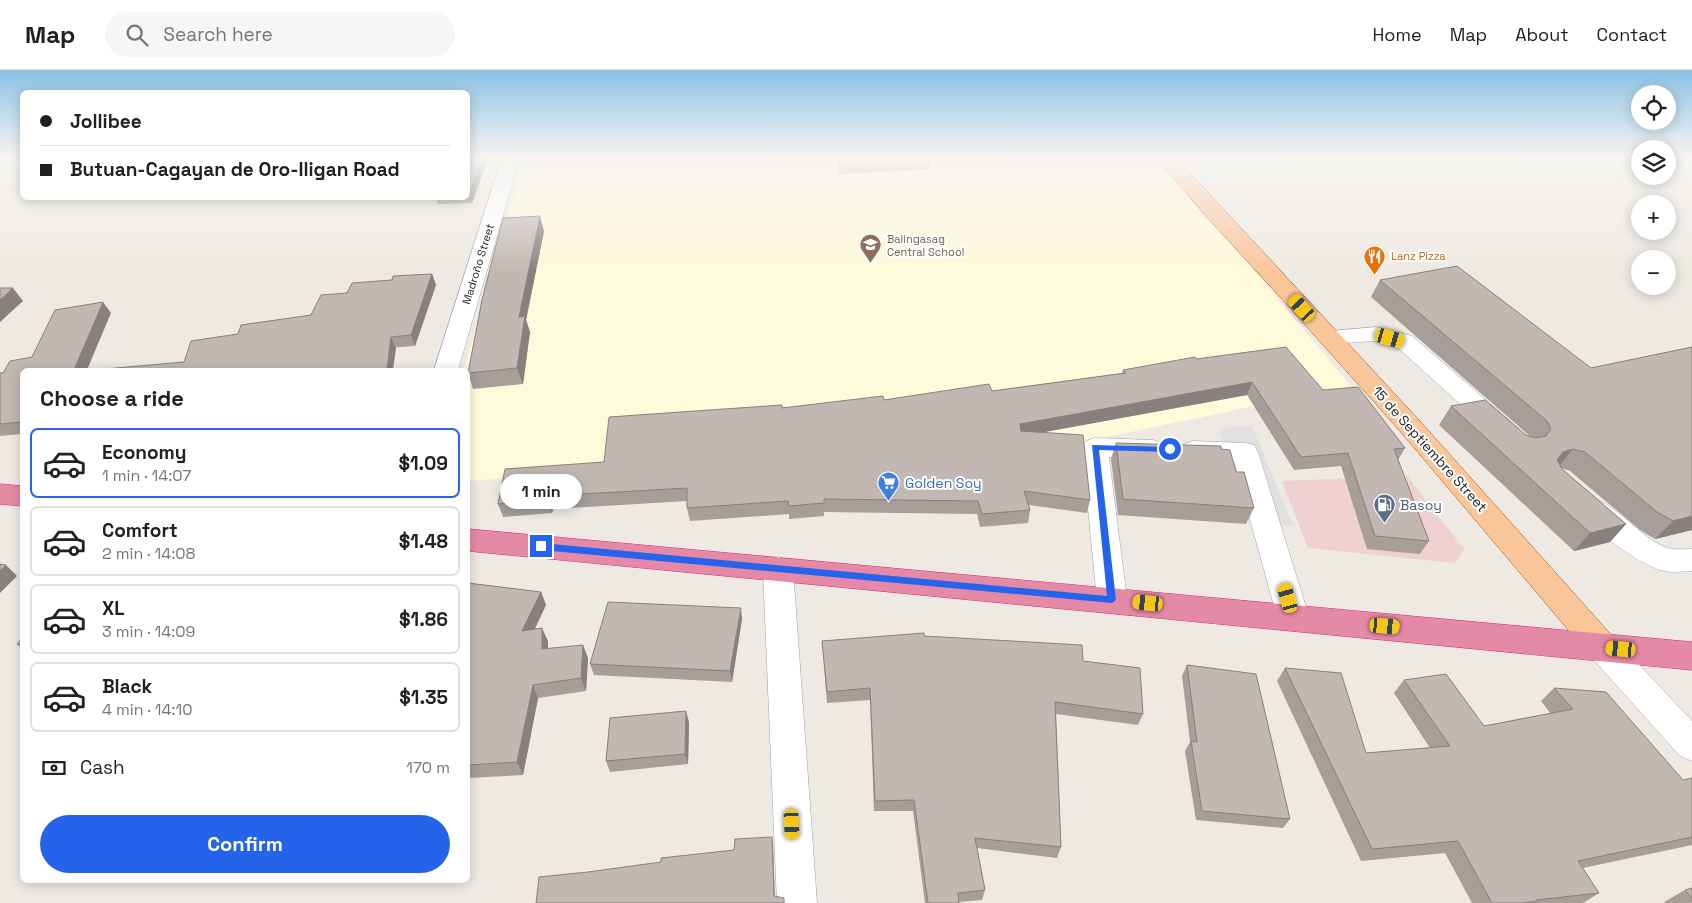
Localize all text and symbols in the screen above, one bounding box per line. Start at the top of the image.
search box [105,12,455,57]
text: Map [25,19,75,50]
icon: search [123,21,151,49]
text: Search here [163,22,273,47]
text: Home [1373,23,1422,46]
text: Map [1450,23,1487,46]
text: About [1515,23,1569,46]
text: Contact [1597,23,1667,46]
map controls [1631,85,1676,295]
button: locate [1631,85,1676,130]
text: Jollibee [70,109,142,134]
button: layers [1631,140,1676,185]
text: Butuan-Cagayan de Oro-Iligan Road [70,157,400,182]
button: + [1631,195,1676,240]
street label: Madroño Street [459,222,497,306]
place label: Balingasag Central School [887,232,964,259]
school or university icon: Balingasag Central School [859,233,883,264]
restaurant icon: Lanz Pizza [1363,244,1387,275]
place label: Lanz Pizza [1391,249,1446,263]
button: − [1631,250,1676,295]
car [1286,292,1317,324]
car [1373,327,1406,349]
street label: 15 de Septiembre Street [1369,382,1491,516]
text: Choose a ride [40,384,184,412]
route start [1159,438,1181,460]
text: Economy [102,440,186,465]
icon: car [42,441,87,486]
text: $1.09 [398,451,448,476]
text: 1 min · 14:07 [102,465,191,486]
supermarket icon: Golden Soy [877,471,901,502]
callout: 1 min [500,474,582,508]
place label: Golden Soy [905,474,982,492]
text: 1 min [521,481,561,502]
fuel station icon: Basoy [1372,493,1396,524]
place label: Basoy [1400,496,1442,514]
text: Comfort [102,518,178,543]
icon: car [42,519,87,564]
text: $1.48 [399,529,448,554]
route end [530,535,552,557]
text: 2 min · 14:08 [102,543,195,564]
car [1276,582,1299,614]
car [1132,594,1163,612]
text: XL [102,596,125,621]
icon: car [42,597,87,642]
text: $1.86 [399,607,448,632]
car [1369,617,1400,635]
text: 3 min · 14:09 [102,621,195,642]
car [1605,640,1636,658]
text: Black [102,674,152,699]
icon: car [42,675,87,720]
text: $1.35 [399,685,448,710]
text: 4 min · 14:10 [102,699,193,720]
icon: cash [40,754,68,782]
text: Cash [80,755,125,780]
text: 170 m [406,757,450,778]
car [783,809,800,839]
button: Confirm [40,815,450,873]

